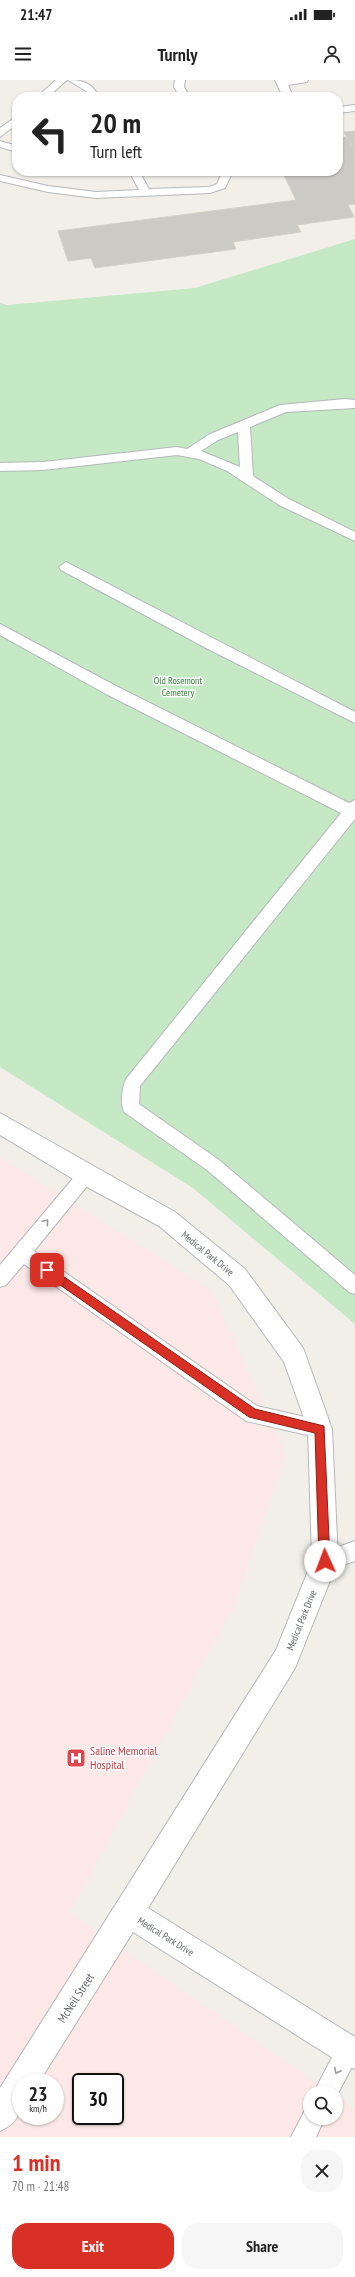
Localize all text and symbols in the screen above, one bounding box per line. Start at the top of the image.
text: 21:47 [20,5,52,24]
icon: menu [12,43,34,65]
text: Turnly [158,43,197,66]
icon: person [321,43,343,65]
text: 20 m [90,104,141,141]
icon: left [24,108,76,160]
text: Turn left [90,140,142,163]
park label: Old Rosemont Cemetery [154,674,202,699]
one-way arrow [41,1219,48,1227]
street label: Medical Park Drive [179,1228,237,1279]
pin [30,1253,64,1287]
icon: arrive [36,1259,58,1281]
position arrow [304,1540,346,1582]
street label: Medical Park Drive [283,1588,319,1652]
place label: Saline Memorial Hospital [90,1743,157,1772]
hospital icon: Saline Memorial Hospital [65,1747,87,1769]
street label: Medical Park Drive [135,1914,196,1959]
street label: McNeil Street [54,1970,98,2025]
one-way arrow [335,2067,342,2074]
speed limit sign: 30 [72,2073,124,2125]
text: 23 [28,2081,48,2107]
map controls [303,2085,343,2125]
button: search [303,2085,343,2125]
text: km/h [29,2102,47,2115]
text: 1 min [12,2147,60,2178]
button: close [301,2150,343,2192]
text: 70 m · 21:48 [12,2178,69,2195]
button: Exit [12,2223,174,2269]
button: Share [182,2223,343,2269]

